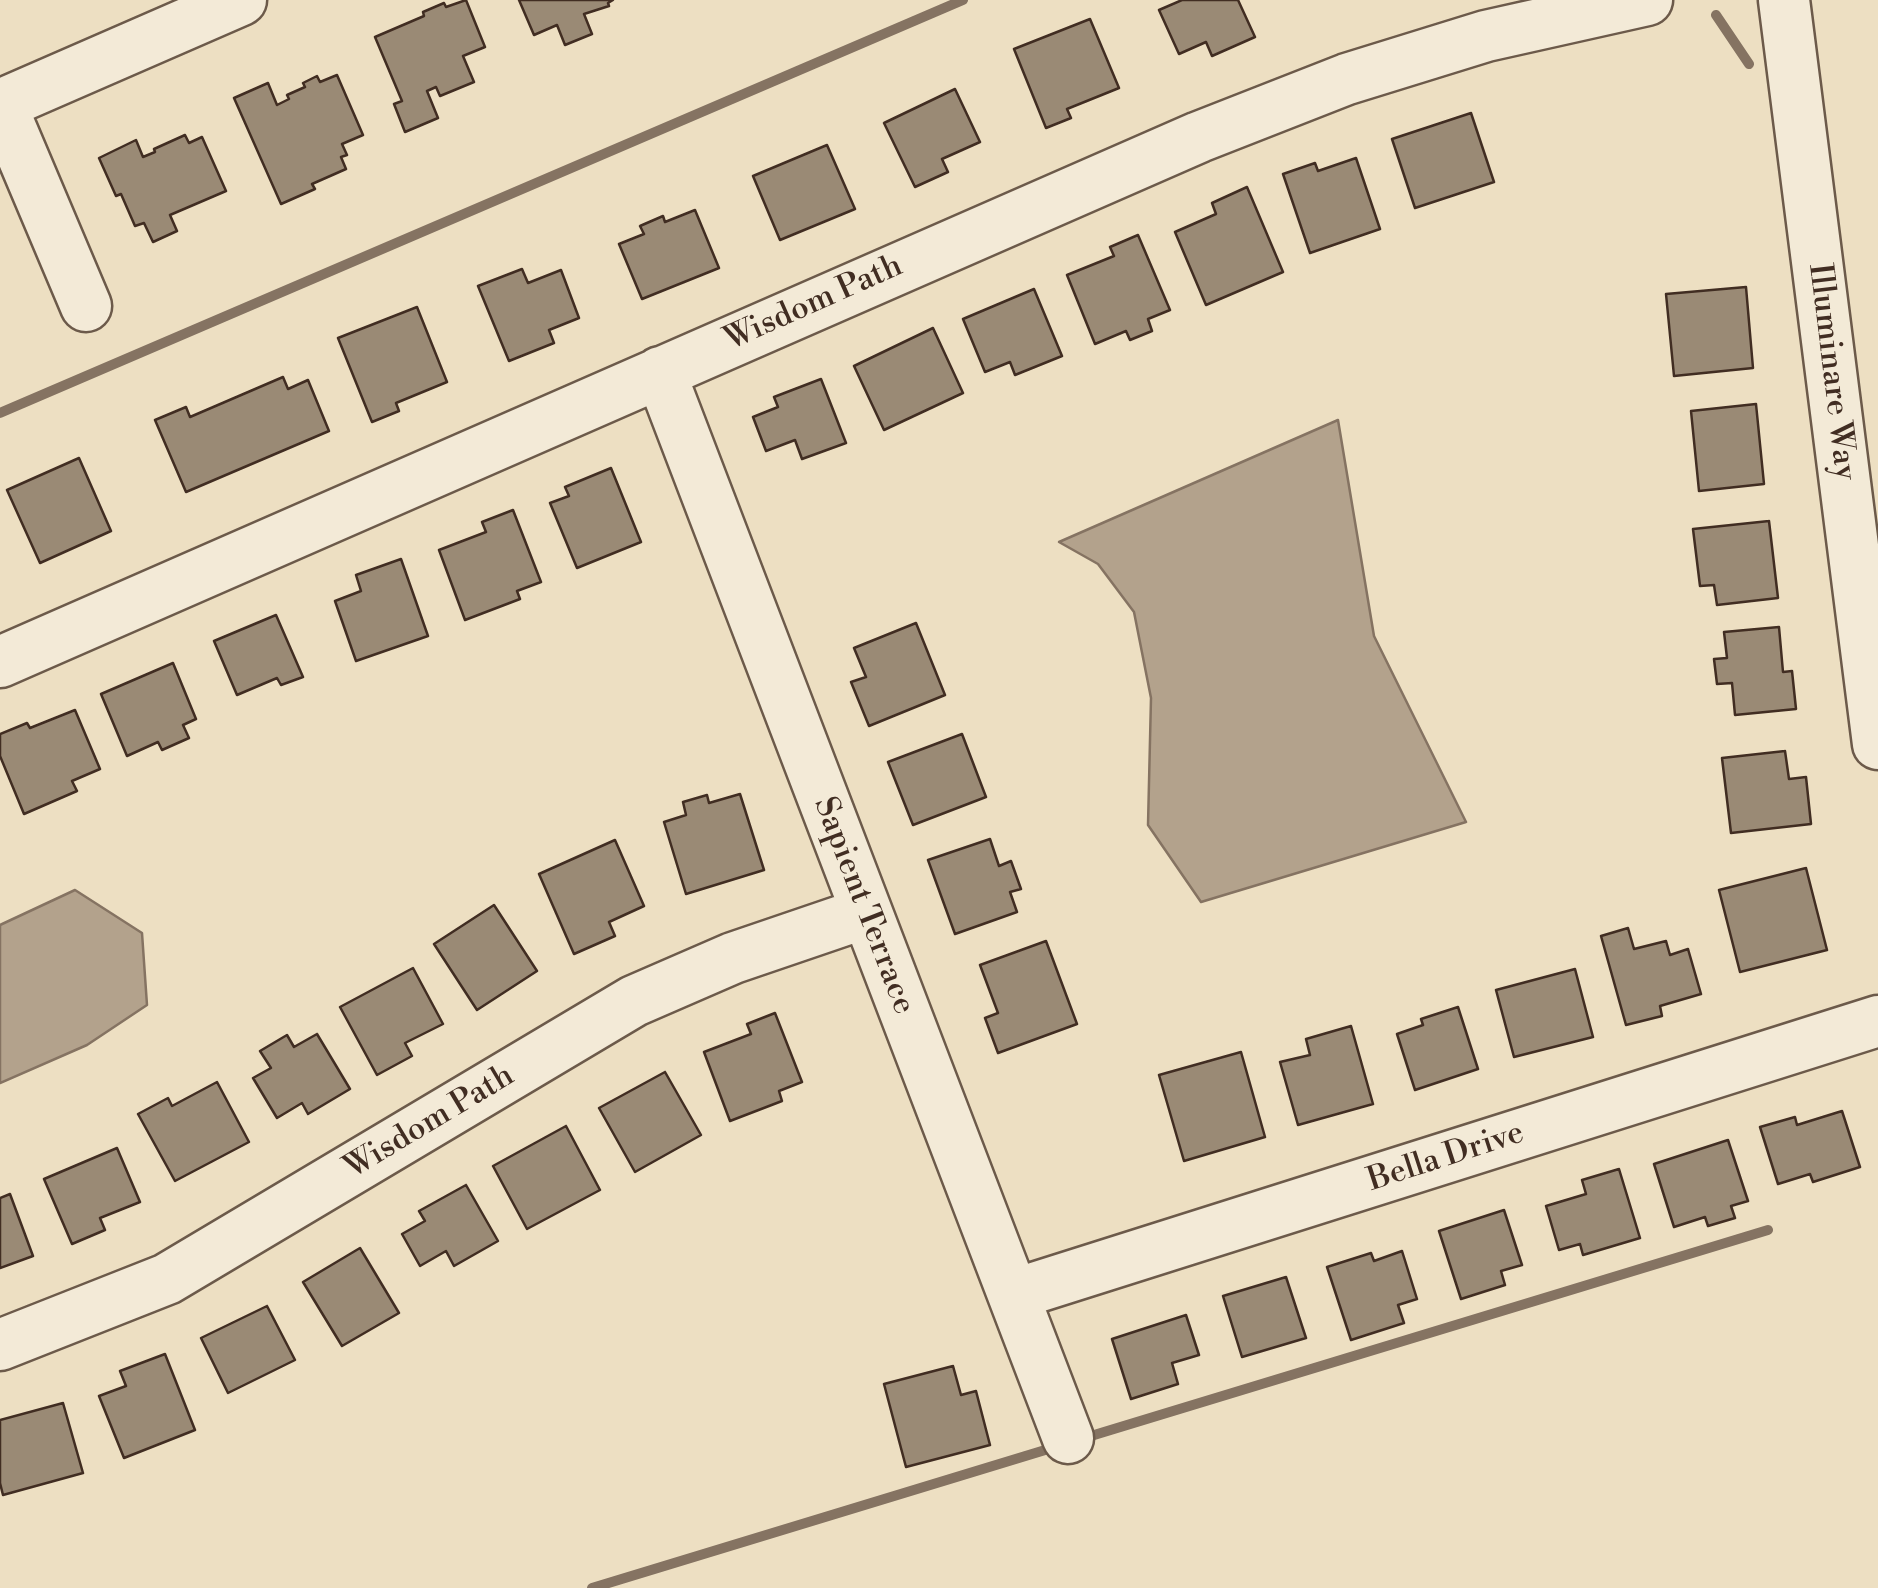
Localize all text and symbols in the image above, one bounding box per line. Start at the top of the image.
street label: Wisdom Path [719,248,909,360]
street label: Illuminare Way [1799,261,1863,483]
street label: Sapient Terrace [804,792,922,1020]
street label: Wisdom Path [338,1058,522,1188]
street label: Bella Drive [1363,1115,1529,1201]

